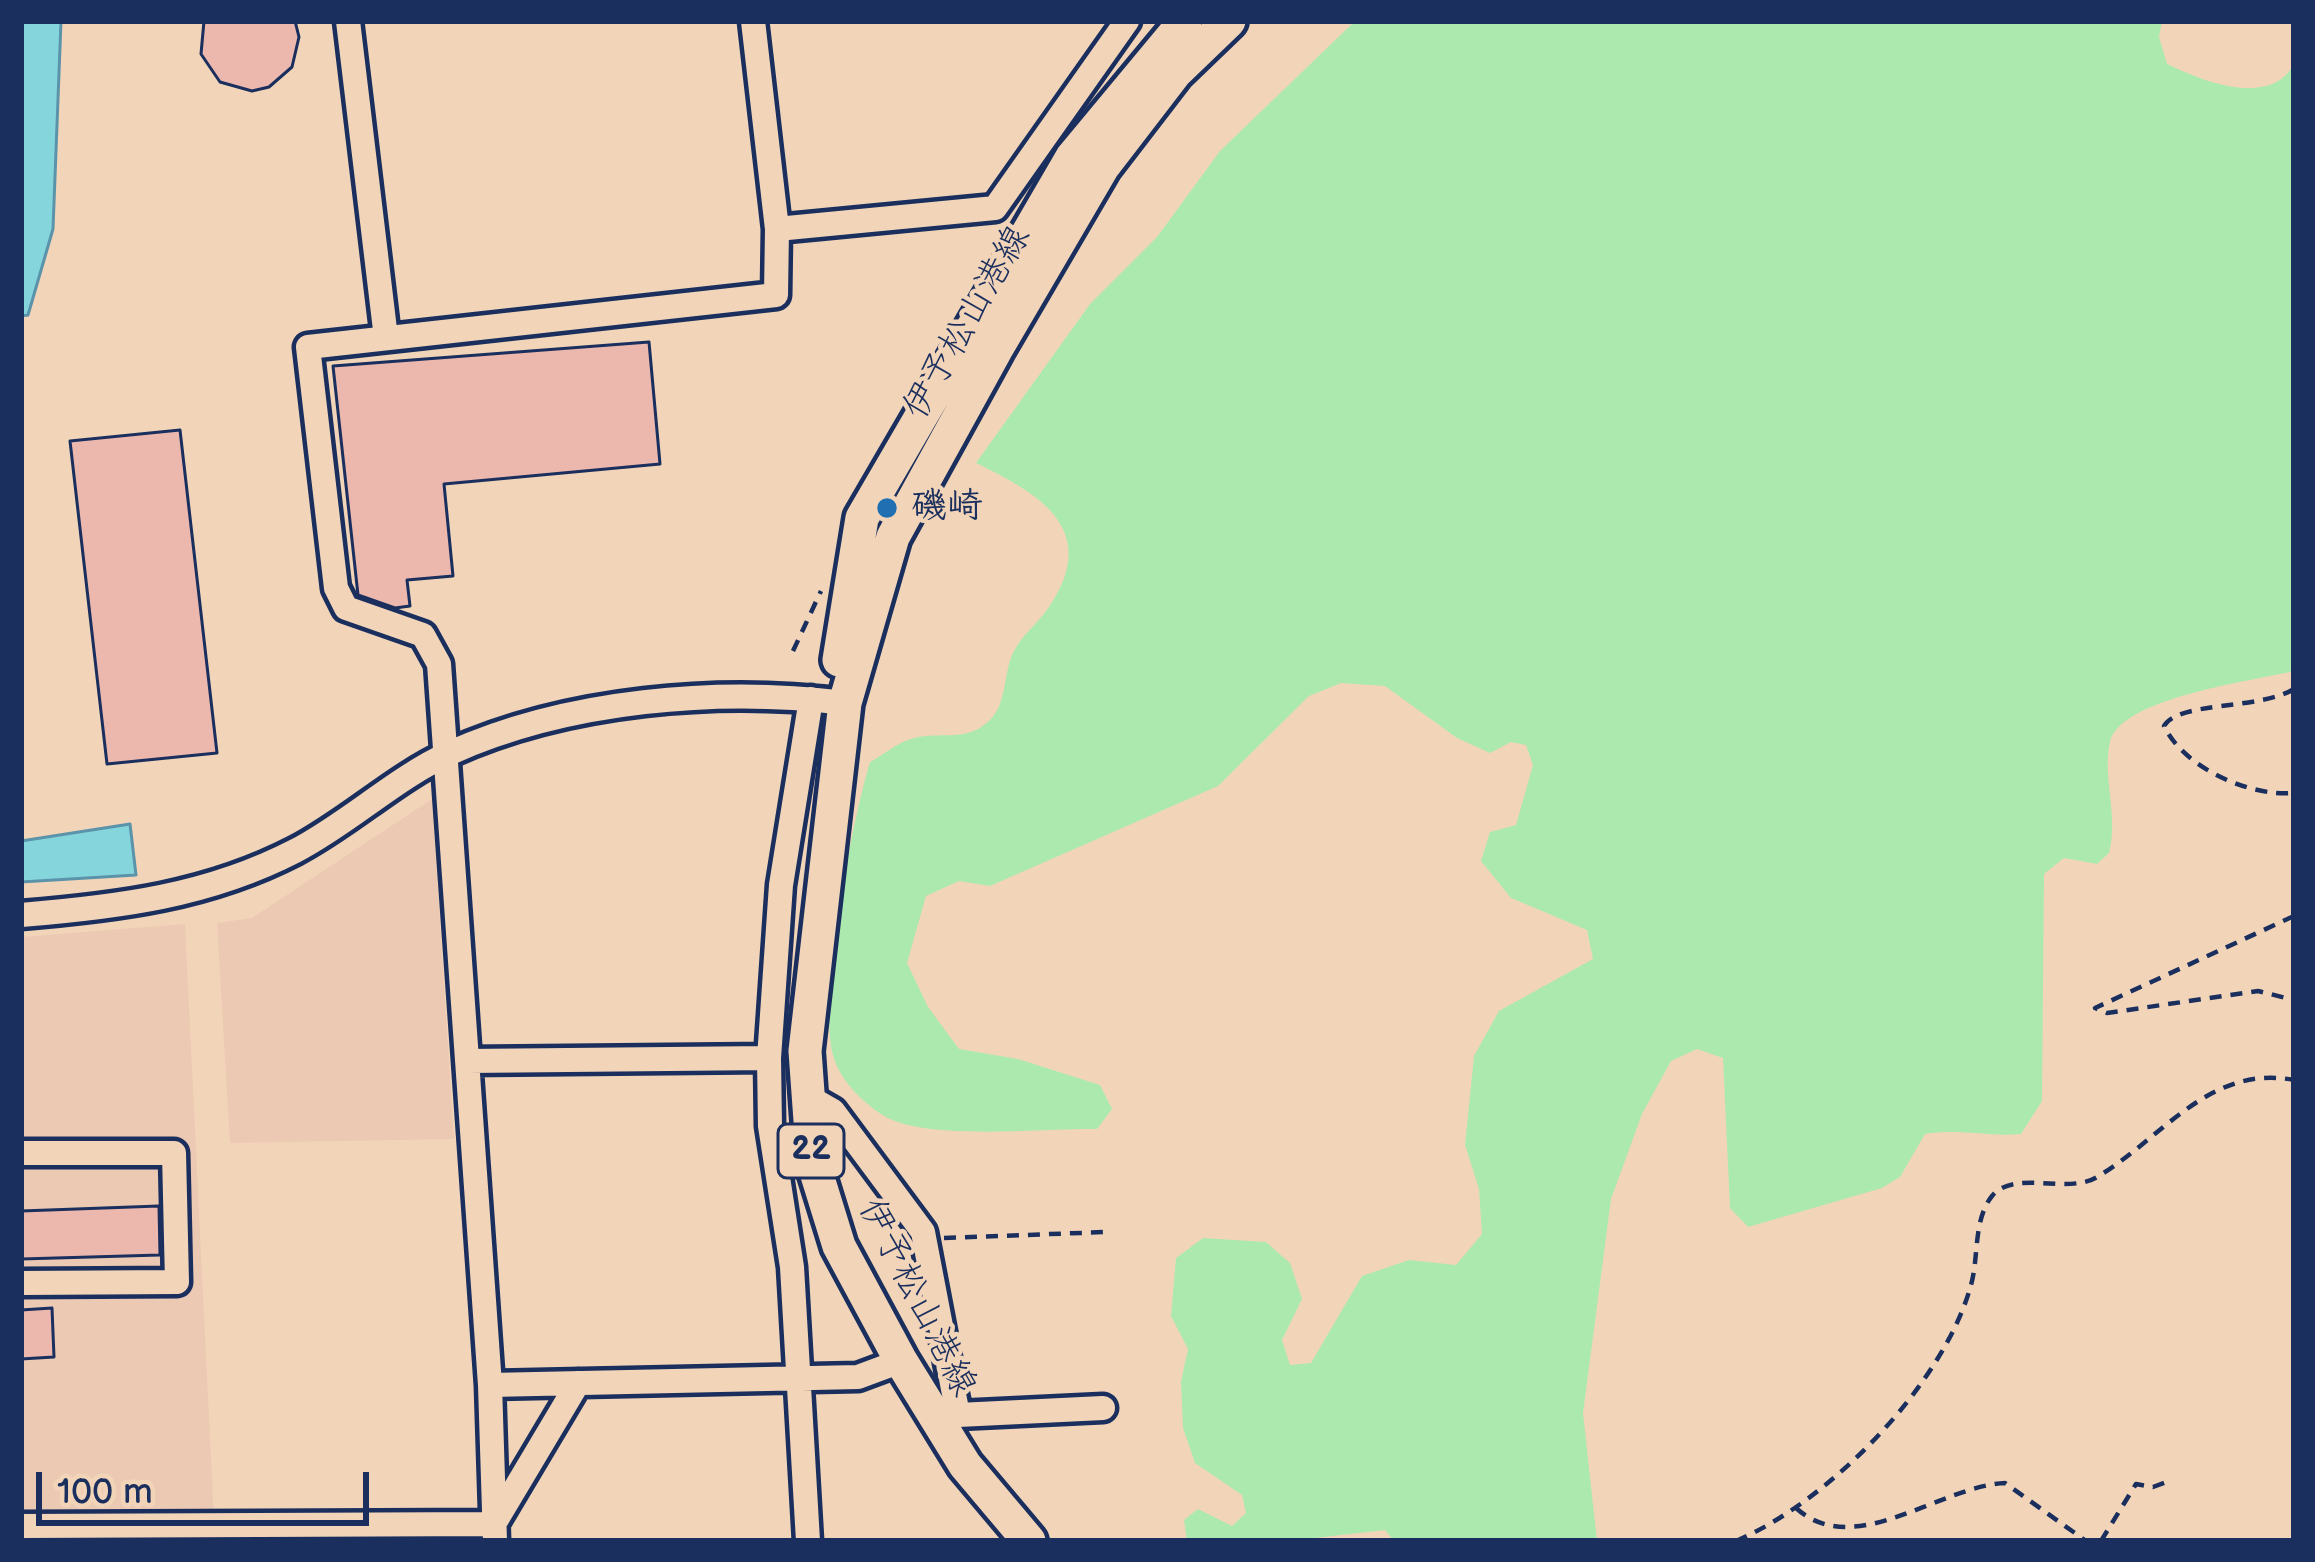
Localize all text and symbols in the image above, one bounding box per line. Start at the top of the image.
street label: 伊予松山港線 [895,219,1041,427]
place label: 磯崎 [911,486,983,530]
marker: 磯崎 [874,495,900,521]
road number: 22 [778,1124,844,1178]
street label: 伊予松山港線 [848,1192,984,1404]
scale bar [42,1448,375,1522]
text: 100 m [57,1471,153,1514]

